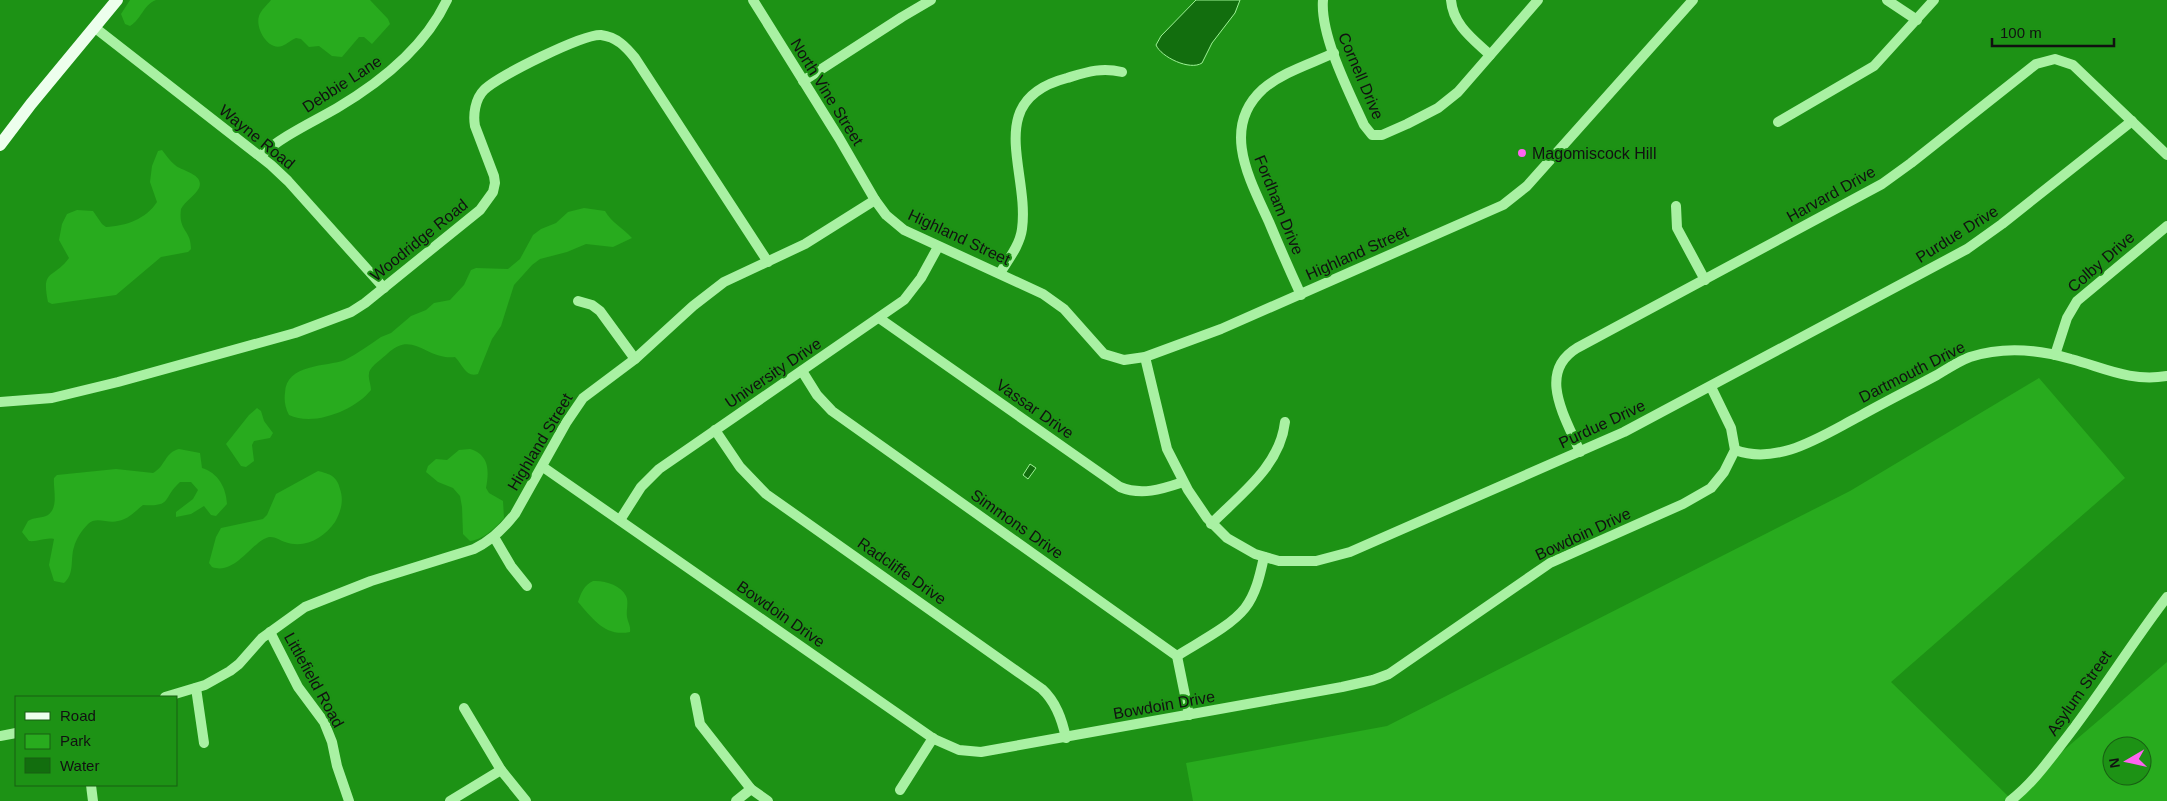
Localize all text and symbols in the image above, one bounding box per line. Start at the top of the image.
scale bar [1992,15,2114,47]
text: 100 m [2000,24,2042,41]
street label: Cornell Drive [1335,30,1387,122]
street label: North Vine Street [787,36,867,149]
street label: Debbie Lane [299,52,385,116]
street label: Wayne Road [216,101,298,173]
place label: Magomiscock Hill [1532,145,1656,162]
marker: Magomiscock Hill [1516,147,1528,159]
street label: Fordham Drive [1251,153,1307,257]
street label: Harvard Drive [1784,163,1878,225]
street label: Woodridge Road [367,196,471,284]
street label: Purdue Drive [1913,202,2001,266]
street label: Highland Street [905,206,1013,268]
street label: Highland Street [1303,223,1411,283]
street label: Colby Drive [2064,228,2138,296]
street label: University Drive [722,335,824,411]
street label: Dartmouth Drive [1856,338,1968,406]
street label: Vassar Drive [993,376,1077,442]
street label: Highland Street [504,390,576,494]
street label: Purdue Drive [1556,397,1648,451]
street label: Simmons Drive [968,486,1066,562]
street label: Bowdoin Drive [1533,504,1633,564]
street label: Radcliffe Drive [855,534,949,608]
street label: Bowdoin Drive [734,577,828,651]
street label: Littlefield Road [281,630,347,730]
street label: Asylum Street [2043,647,2115,739]
street label: Bowdoin Drive [1112,688,1216,722]
legend [15,696,178,786]
text: Road [60,707,96,724]
text: Park [60,732,91,749]
north arrow [2102,736,2152,786]
text: Water [60,757,99,774]
text: N [2105,757,2123,769]

